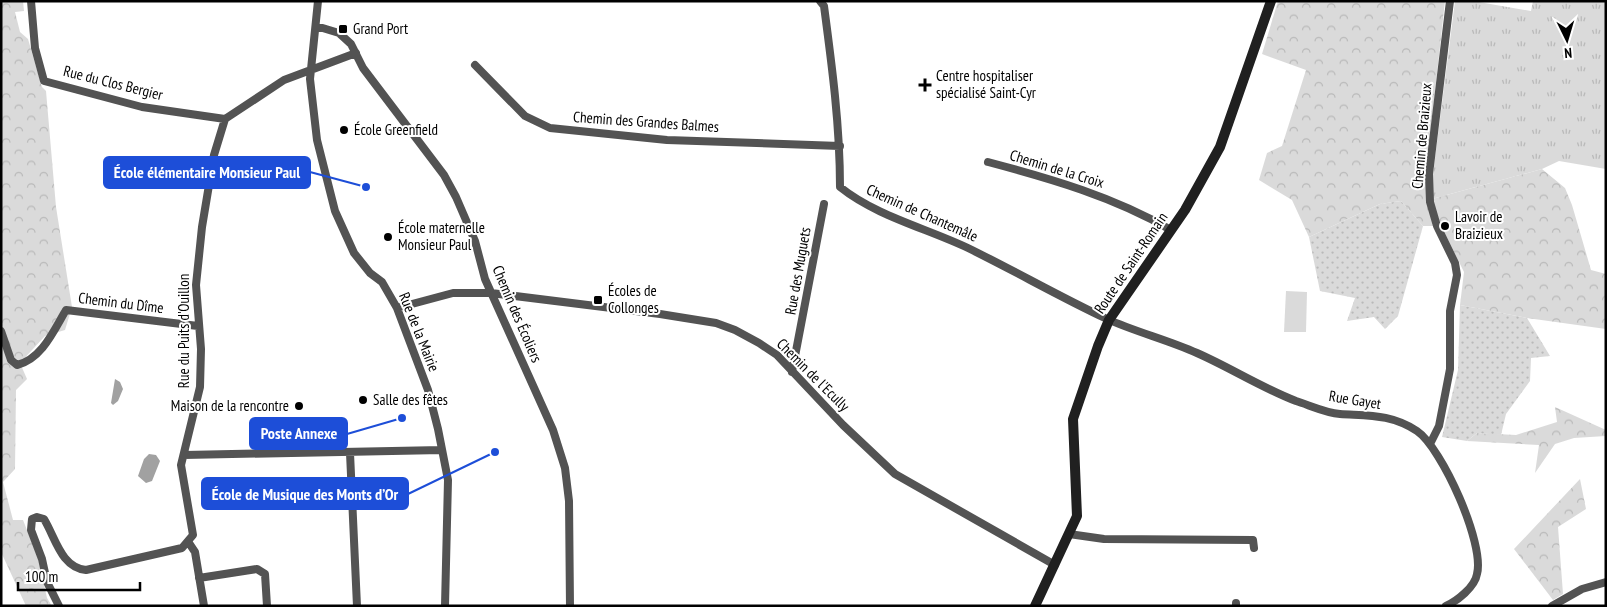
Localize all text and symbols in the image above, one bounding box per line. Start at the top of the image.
north arrow [1542,15,1592,65]
place label: Grand Port [353,19,408,38]
marker: Grand Port [337,23,349,35]
text: N [1564,44,1573,62]
street label: Rue du Clos Bergier [61,61,166,104]
place label: Centre hospitaliser spécialisé Saint-Cyr [936,66,1037,102]
marker: Centre hospitaliser spécialisé Saint-Cyr [918,78,932,92]
street label: Chemin de Braizieux [1407,82,1436,190]
street label: Chemin des Grandes Balmes [573,107,720,136]
place label: École Greenfield [354,120,438,139]
marker: École Greenfield [338,124,350,136]
street label: Chemin de la Croix [1008,145,1107,192]
callout: École élémentaire Monsieur Paul [104,157,310,188]
text: École élémentaire Monsieur Paul [114,162,300,182]
street label: Chemin de Chantemâle [864,179,981,246]
place label: Lavoir de Braizieux [1455,207,1503,243]
street label: Route de Saint-Romain [1090,209,1171,317]
place label: École maternelle Monsieur Paul [398,218,485,254]
marker: Lavoir de Braizieux [1439,220,1451,232]
street label: Rue des Muguets [780,226,815,316]
marker: École maternelle Monsieur Paul [382,231,394,243]
street label: Chemin des Écoliers [488,262,546,365]
street label: Rue du Puits d'Ouillon [174,274,193,388]
place label: Écoles de Collonges [608,281,659,317]
street label: Chemin du Dîme [77,288,165,317]
street label: Rue de la Mairie [395,289,444,374]
marker: Écoles de Collonges [592,294,604,306]
street label: Chemin de l'Ecully [773,334,854,415]
street label: Rue Gayet [1328,386,1382,413]
place label: Salle des fêtes [373,390,448,409]
marker: Salle des fêtes [357,394,369,406]
place label: Maison de la rencontre [171,396,289,415]
marker: Maison de la rencontre [293,400,305,412]
callout: Poste Annexe [250,418,347,449]
text: Poste Annexe [261,423,337,443]
callout: École de Musique des Monts d’Or [202,478,408,509]
text: École de Musique des Monts d’Or [212,484,399,504]
scale bar [18,560,140,592]
text: 100 m [25,567,58,586]

